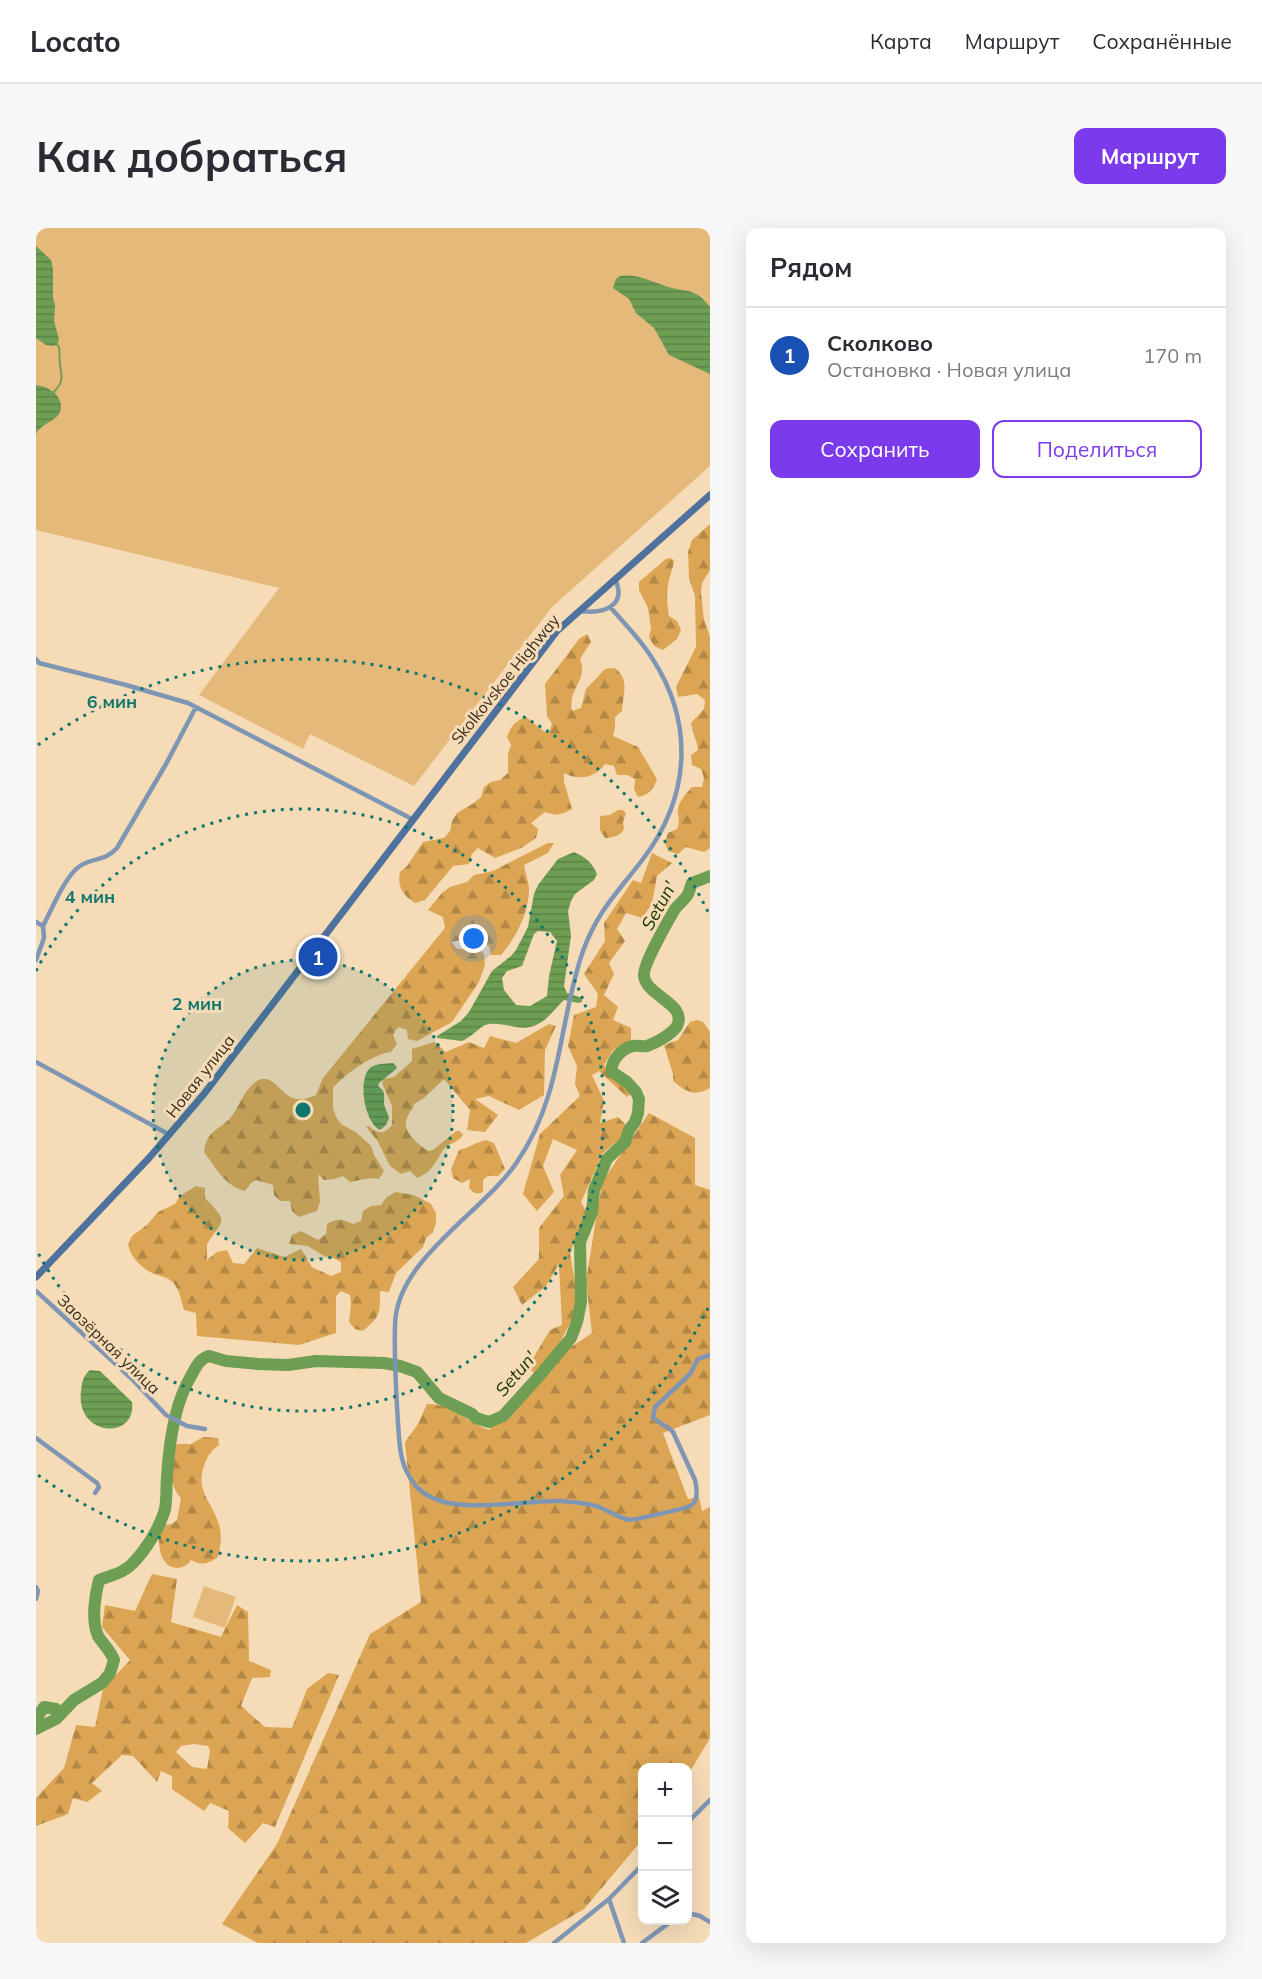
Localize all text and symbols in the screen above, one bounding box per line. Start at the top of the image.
text: Locato [30,24,121,59]
text: Карта [870,28,932,54]
text: Маршрут [965,28,1059,54]
text: Сохранённые [1092,28,1232,54]
button: Маршрут [1074,128,1226,184]
text: Как добраться [36,130,348,183]
text: Рядом [770,251,853,284]
text: Сколково [827,329,933,357]
text: 1 [784,343,796,368]
text: 170 m [1143,343,1202,368]
text: Остановка · Новая улица [827,357,1071,382]
button: Сохранить [770,420,980,478]
button: Поделиться [992,420,1202,478]
street label: Skolkovskoe Highway [447,610,564,748]
text: 6 мин [87,690,137,713]
water label: Setun' [636,876,682,934]
text: 4 мин [65,885,115,908]
your location [459,924,488,953]
pin: 1 [298,934,338,980]
text: 2 мин [172,992,222,1015]
street label: Новая улица [161,1031,239,1121]
centre of rings [293,1100,313,1120]
street label: Заозёрная улица [53,1290,165,1398]
water label: Setun' [490,1346,542,1401]
map controls [638,1763,692,1925]
button: + [638,1763,692,1817]
button: − [638,1817,692,1871]
button: layers [638,1871,692,1925]

